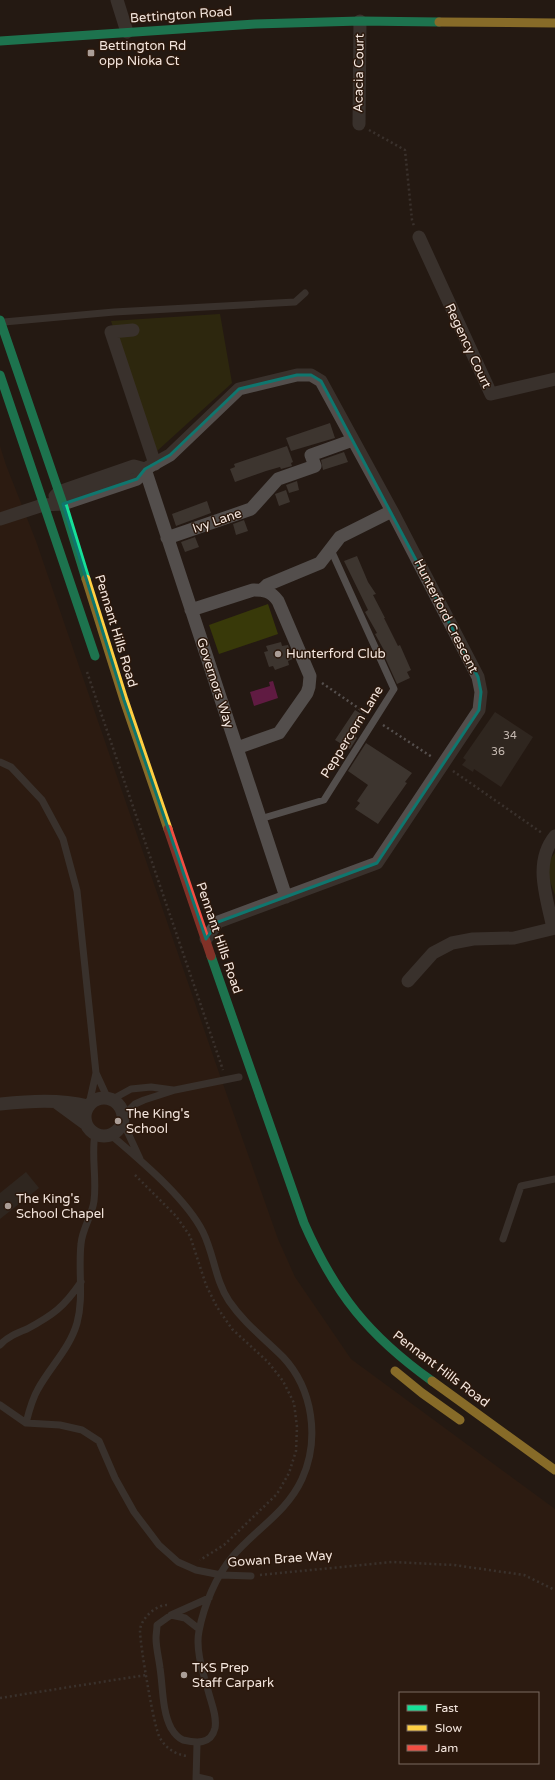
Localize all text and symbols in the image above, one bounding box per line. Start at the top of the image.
street label: Bettington Road [129,3,233,27]
street label: Acacia Court [350,33,368,113]
place label: Bettington Rd opp Nioka Ct [99,38,186,69]
marker: Bettington Rd opp Nioka Ct [86,48,96,58]
street label: Regency Court [441,301,495,391]
street label: Ivy Lane [190,505,244,537]
street label: Hunterford Crescent [410,556,482,676]
street label: Pennant Hills Road [91,573,141,689]
street label: Governors Way [193,636,237,730]
place label: Hunterford Club [286,646,386,662]
marker: Hunterford Club [273,649,283,659]
street label: Peppercorn Lane [317,683,387,781]
house number: 34 [503,729,517,742]
house number: 36 [491,745,505,758]
street label: Pennant Hills Road [192,880,246,996]
place label: The King's School [126,1106,190,1137]
marker: The King's School [113,1116,123,1126]
place label: The King's School Chapel [16,1191,104,1222]
marker: The King's School Chapel [3,1201,13,1211]
street label: Pennant Hills Road [390,1327,492,1411]
street label: Gowan Brae Way [227,1547,333,1571]
place label: TKS Prep Staff Carpark [192,1660,274,1691]
marker: TKS Prep Staff Carpark [179,1670,189,1680]
legend [399,1692,539,1764]
text: Fast [435,1701,459,1715]
text: Slow [435,1721,462,1735]
text: Jam [435,1741,458,1755]

